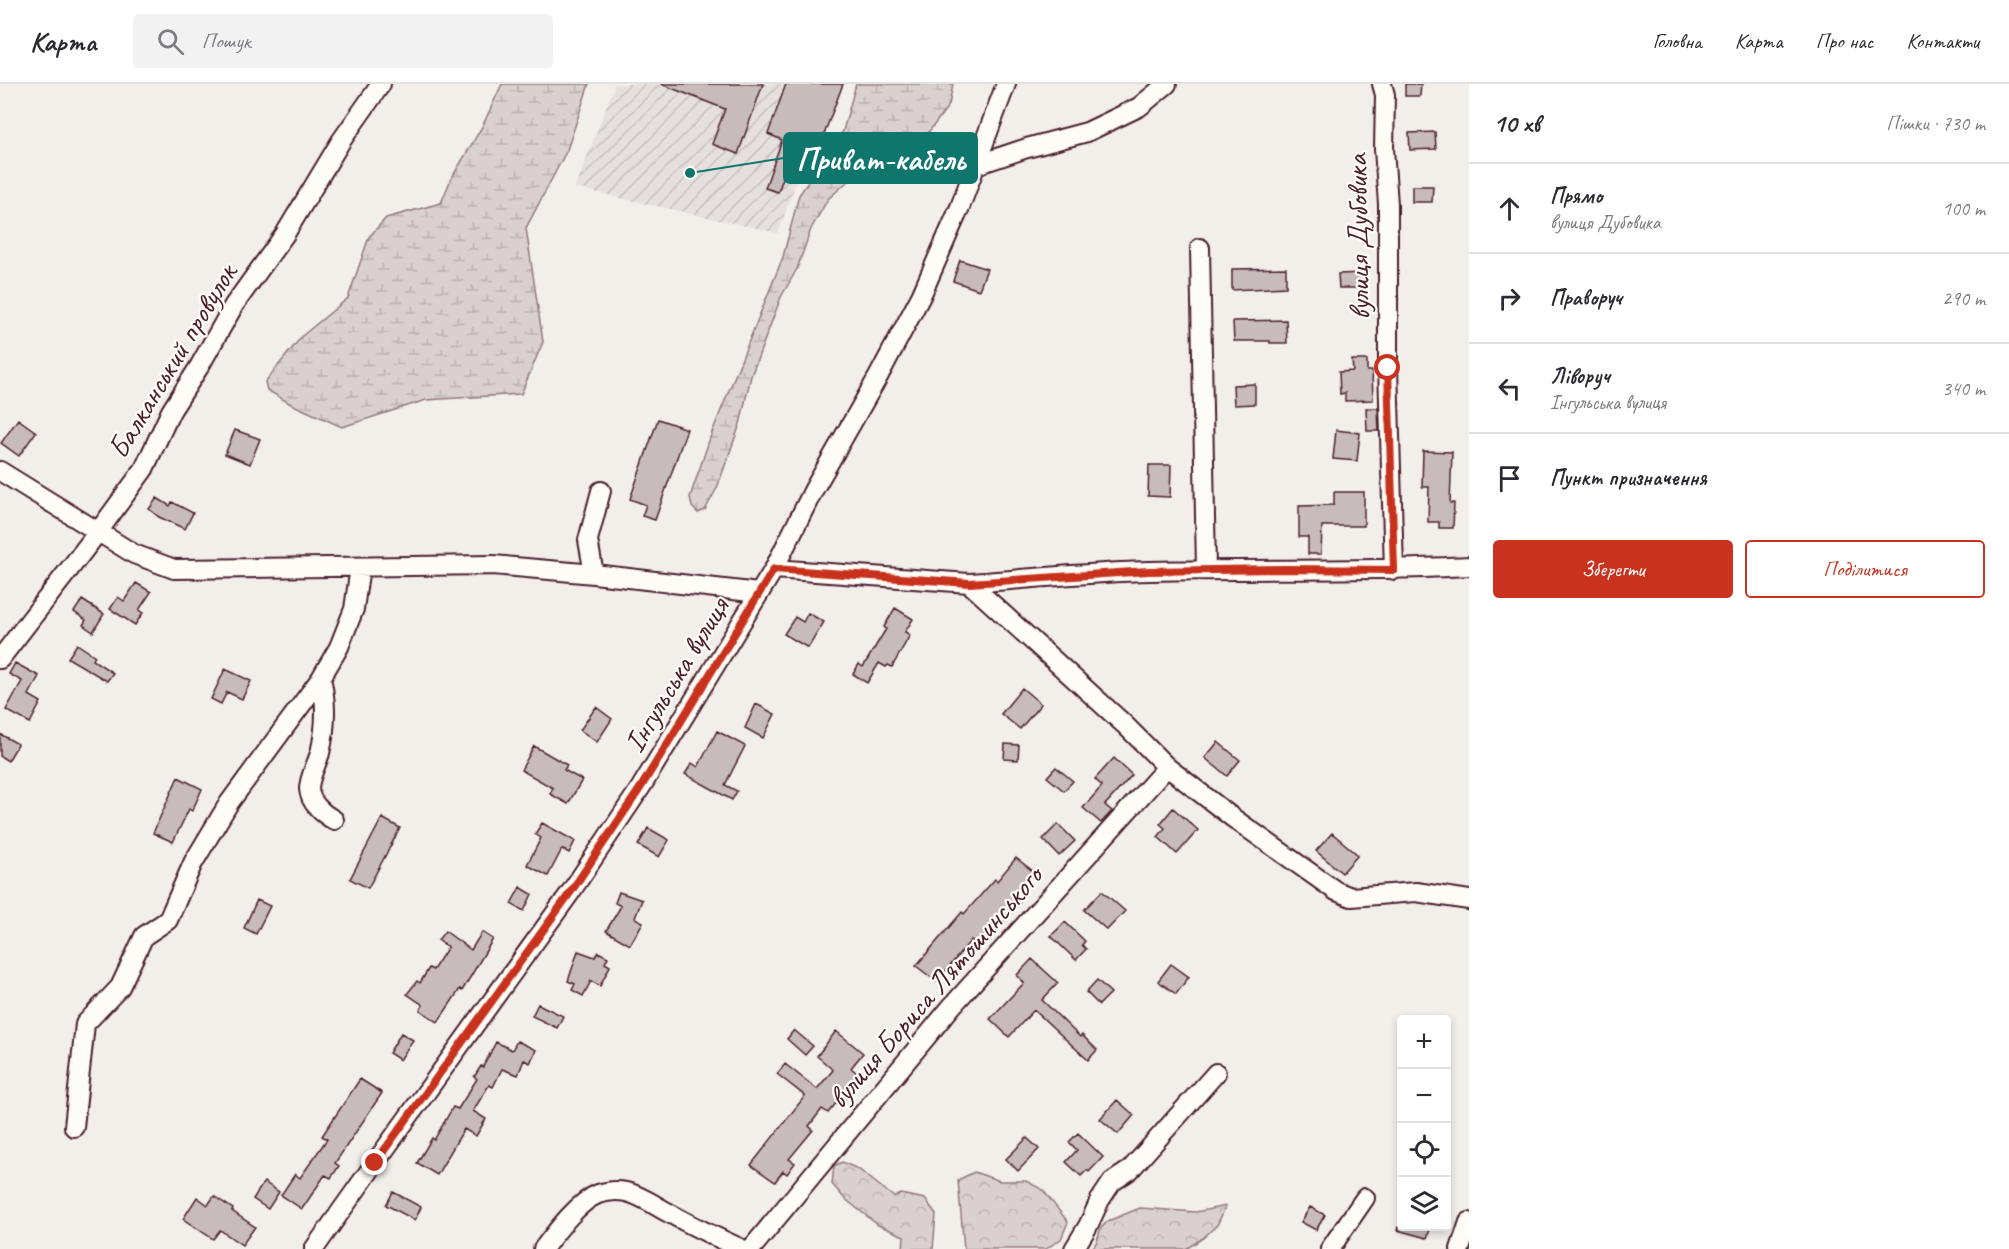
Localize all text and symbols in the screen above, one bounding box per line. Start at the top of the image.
search box [133,14,553,68]
text: Карта [30,24,97,59]
icon: search [154,25,187,58]
text: Пошук [202,27,251,55]
text: Головна [1653,28,1702,54]
text: Карта [1735,28,1783,54]
text: Про нас [1816,28,1873,54]
text: Контакти [1906,28,1979,54]
text: 10 хв [1493,107,1540,140]
text: Пішки · 730 m [1886,111,1985,136]
callout: Приват-кабель [784,133,977,183]
text: Приват-кабель [797,139,967,180]
street label: вулиця Дубовика [1338,152,1378,320]
text: Прямо [1550,182,1602,210]
icon: ahead [1493,192,1526,225]
text: 100 m [1942,196,1985,221]
text: вулиця Дубовика [1550,210,1661,235]
street label: Балканський провулок [99,255,246,465]
icon: right [1493,282,1526,315]
text: Праворуч [1550,284,1622,312]
text: 290 m [1942,286,1985,311]
route start [1374,354,1400,380]
text: Ліворуч [1550,362,1610,390]
icon: left [1493,372,1526,405]
text: 340 m [1942,376,1985,401]
text: Інгульська вулиця [1550,390,1666,415]
icon: arrive [1493,462,1526,495]
text: Пункт призначення [1550,464,1707,492]
button: Зберегти [1493,540,1733,598]
button: Поділитися [1745,540,1985,598]
street label: Інгульська вулиця [615,588,738,759]
street label: вулиця Бориса Лятошинського [819,855,1053,1116]
map controls [1397,1015,1451,1231]
button: + [1397,1015,1451,1069]
button: − [1397,1069,1451,1123]
button: locate [1397,1123,1451,1177]
route end [361,1149,387,1175]
button: layers [1397,1177,1451,1231]

